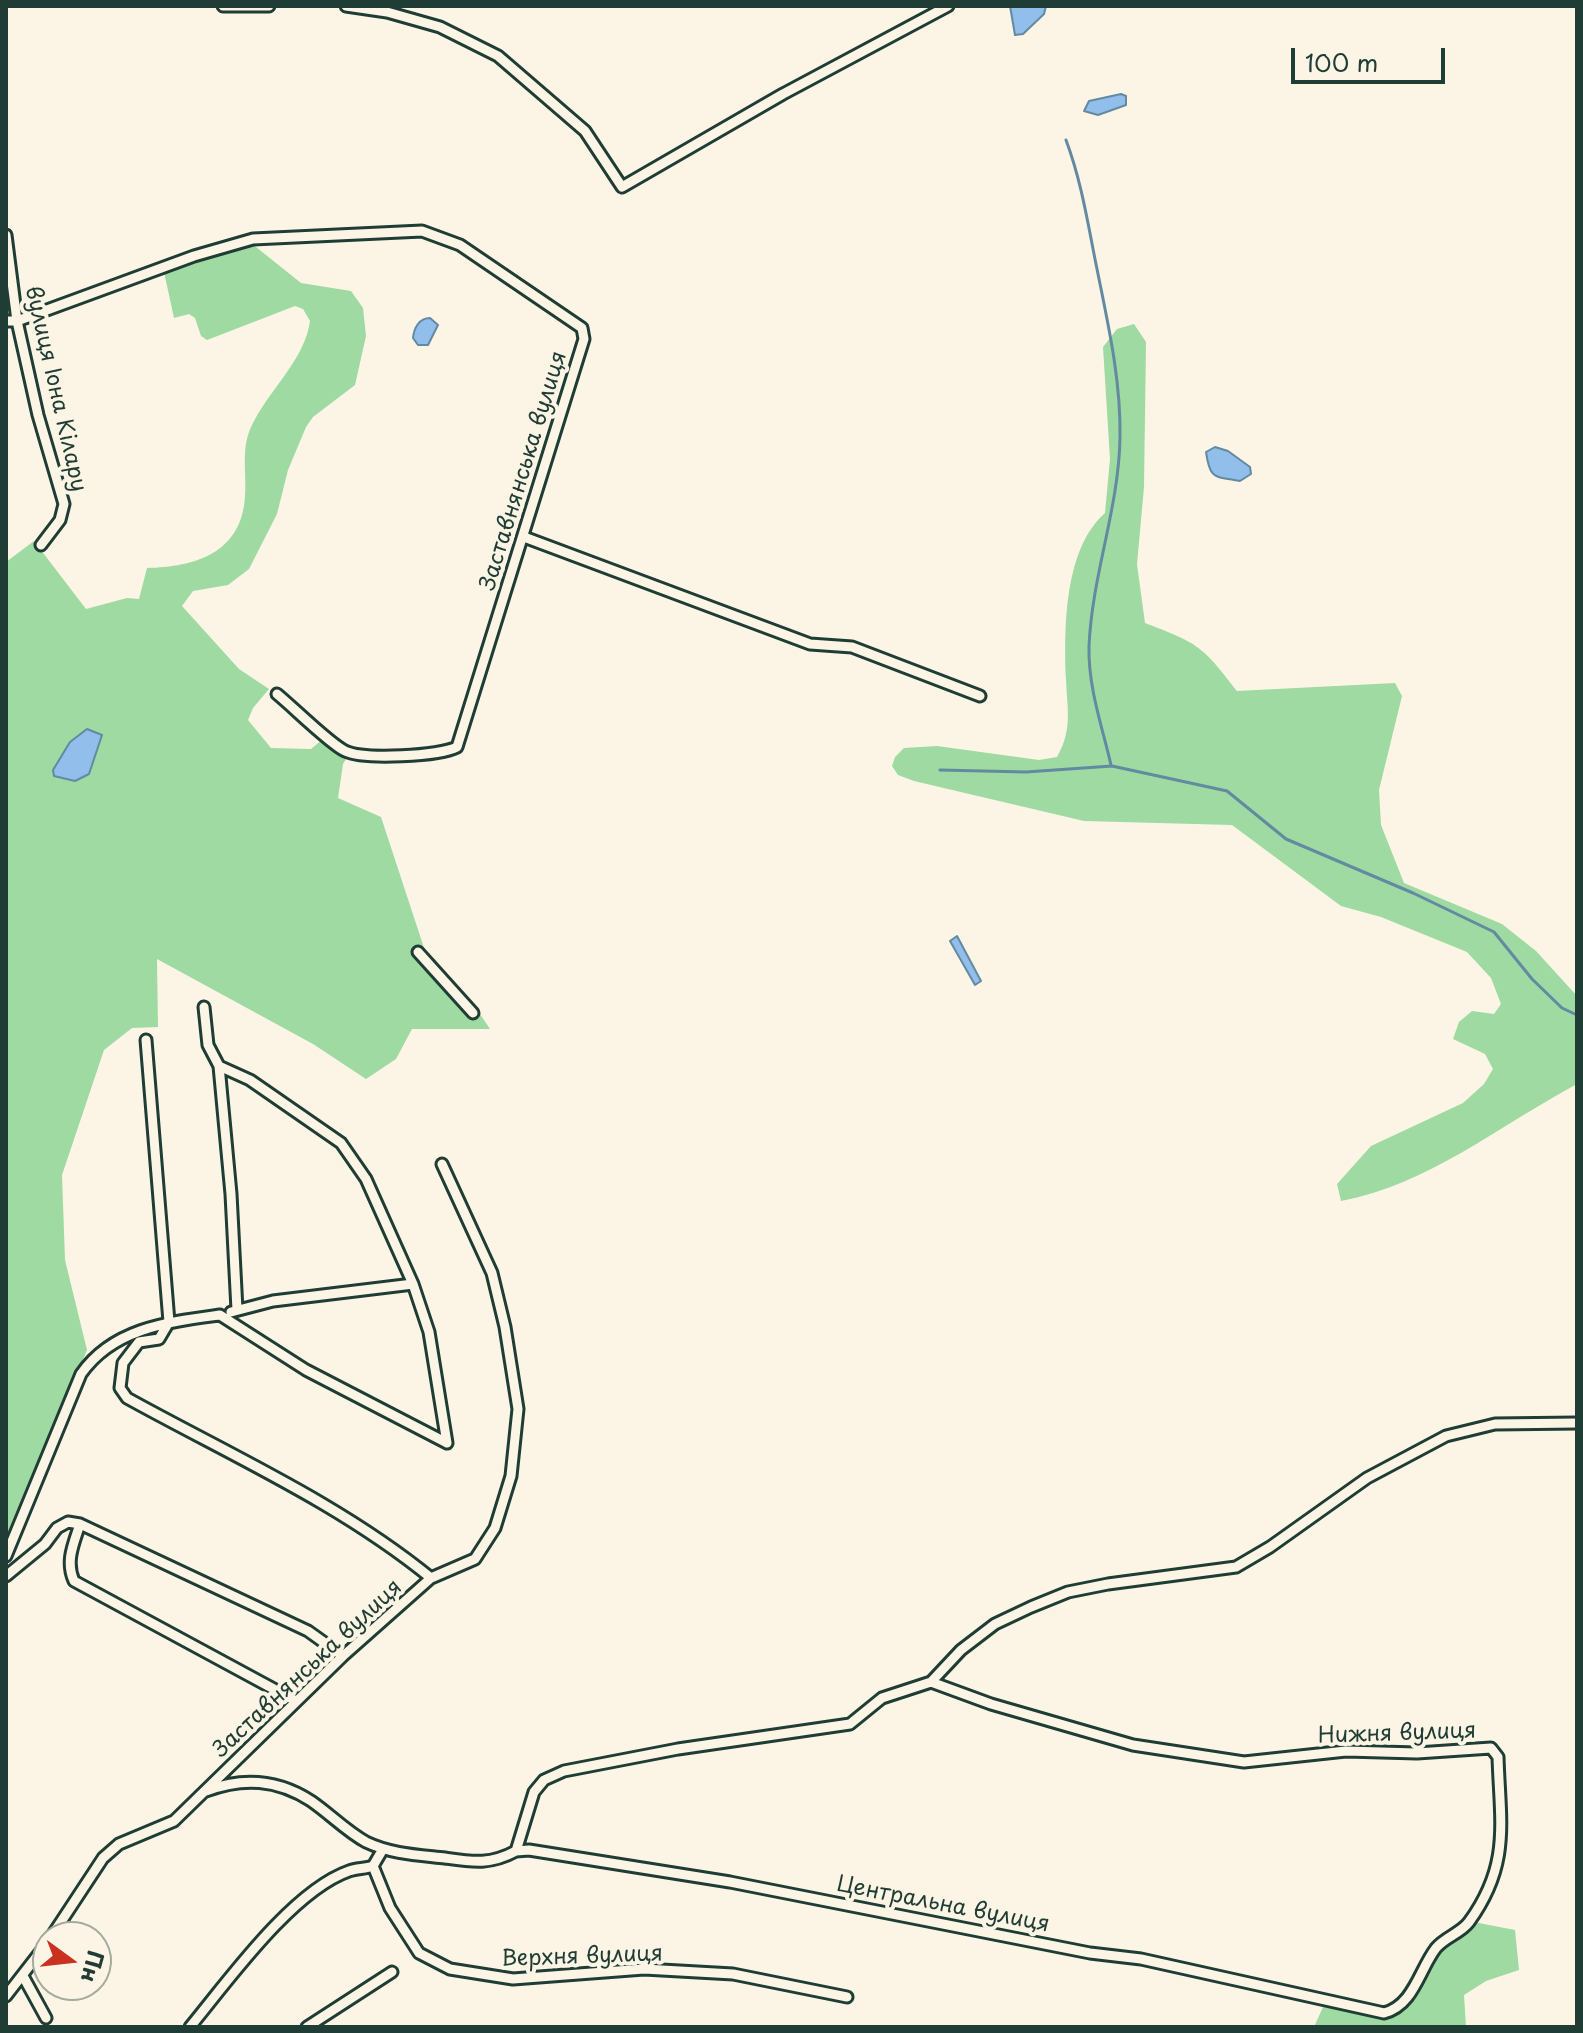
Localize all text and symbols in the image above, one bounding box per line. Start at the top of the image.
scale bar [1295,32,1449,82]
text: 100 m [1305,44,1378,80]
street label: вулиця Іона Кілару [18,284,92,494]
street label: Заставнянська вулиця [475,348,573,594]
street label: Заставнянська вулиця [208,1575,408,1763]
street label: Нижня вулиця [1317,1718,1477,1750]
street label: Центральна вулиця [834,1871,1052,1939]
north arrow [32,1921,112,2001]
street label: Верхня вулиця [501,1941,663,1973]
text: Пн [74,1947,114,1986]

